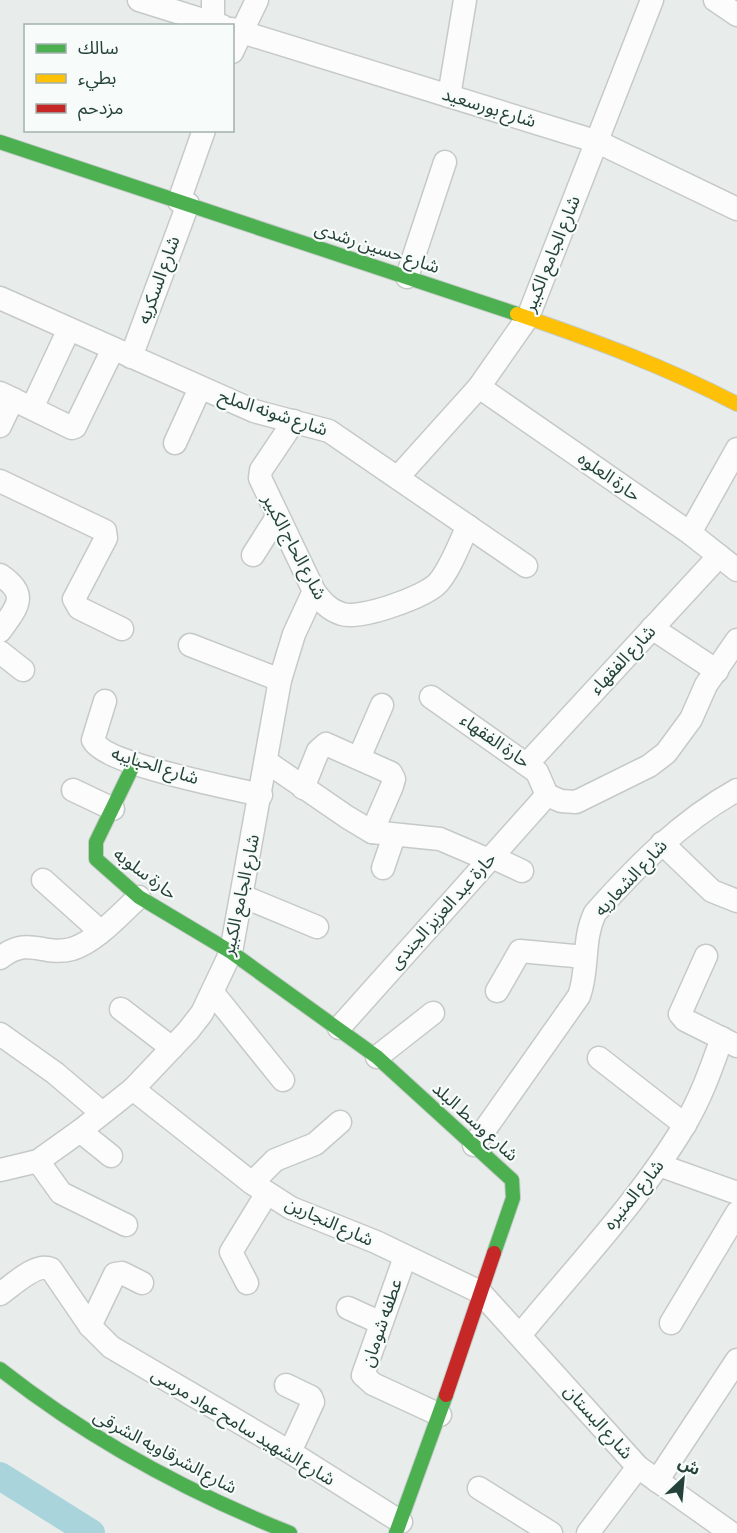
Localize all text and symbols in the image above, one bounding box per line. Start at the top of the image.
legend [24,24,234,132]
text: سالك [78,38,119,59]
text: بطيء [78,68,116,91]
street label: شارع بورسعيد [439,84,539,135]
text: مزدحم [78,98,123,121]
street label: شارع الجامع الكبير [519,193,588,317]
street label: شارع حسين رشدى [311,218,442,281]
street label: شارع السكريه [133,233,187,328]
street label: شارع شونه الملح [215,385,330,443]
street label: حارة العلوه [574,448,644,506]
street label: شارع الحاج الكبير [254,490,331,605]
street label: شارع الفقهاء [586,621,662,701]
street label: حارة الفقهاء [456,709,534,773]
street label: شارع الحبايبه [108,743,201,792]
street label: شارع الجامع الكبير [218,832,267,959]
street label: شارع الشعاريه [590,835,674,923]
street label: حارة سلوبه [109,844,181,904]
street label: حارة عبد العزيز الجندى [385,848,501,974]
street label: شارع وسط البلد [426,1078,522,1168]
street label: شارع المنيره [599,1156,671,1236]
street label: شارع النجارين [280,1193,376,1254]
street label: عطفه شومان [357,1276,407,1370]
street label: شارع الشهيد سامح عواد مرسى [146,1364,339,1493]
street label: شارع البستان [557,1381,637,1465]
street label: شارع الشرقاويه الشرقى [88,1405,240,1501]
north arrow [653,1449,713,1509]
text: ش [675,1454,703,1480]

